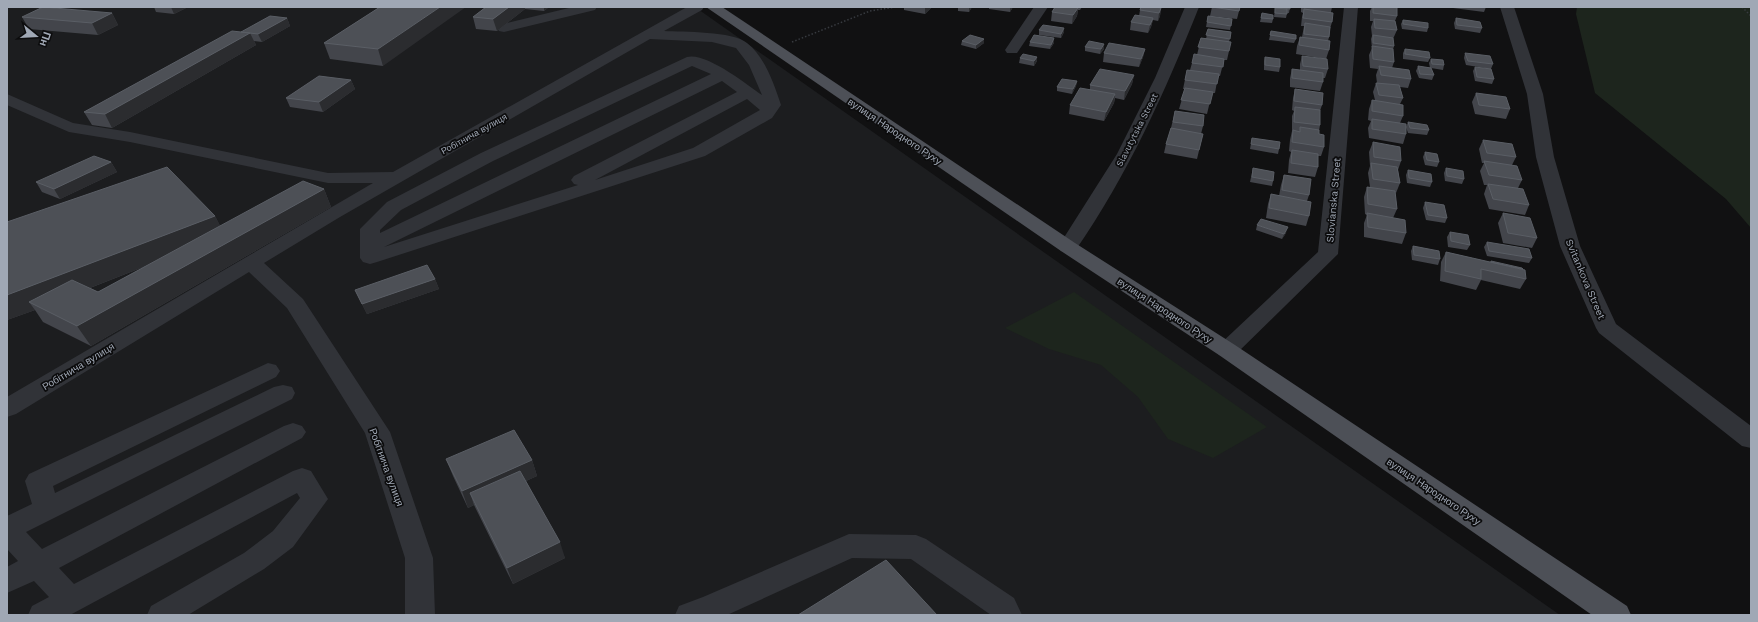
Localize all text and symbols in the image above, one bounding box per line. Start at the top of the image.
north arrow [16,16,56,56]
text: Пн [37,30,53,48]
street label: Slavutytska Street [1114,92,1160,168]
street label: вулиця Народного Руху [846,96,944,167]
street label: Робітнича вулиця [439,112,509,156]
street label: Slovianska Street [1324,156,1343,243]
street label: Svitankova Street [1564,238,1608,322]
street label: вулиця Народного Руху [1115,276,1214,345]
street label: Робітнича вулиця [40,341,116,392]
street label: Робітнича вулиця [367,427,406,508]
street label: вулиця Народного Руху [1385,456,1483,527]

